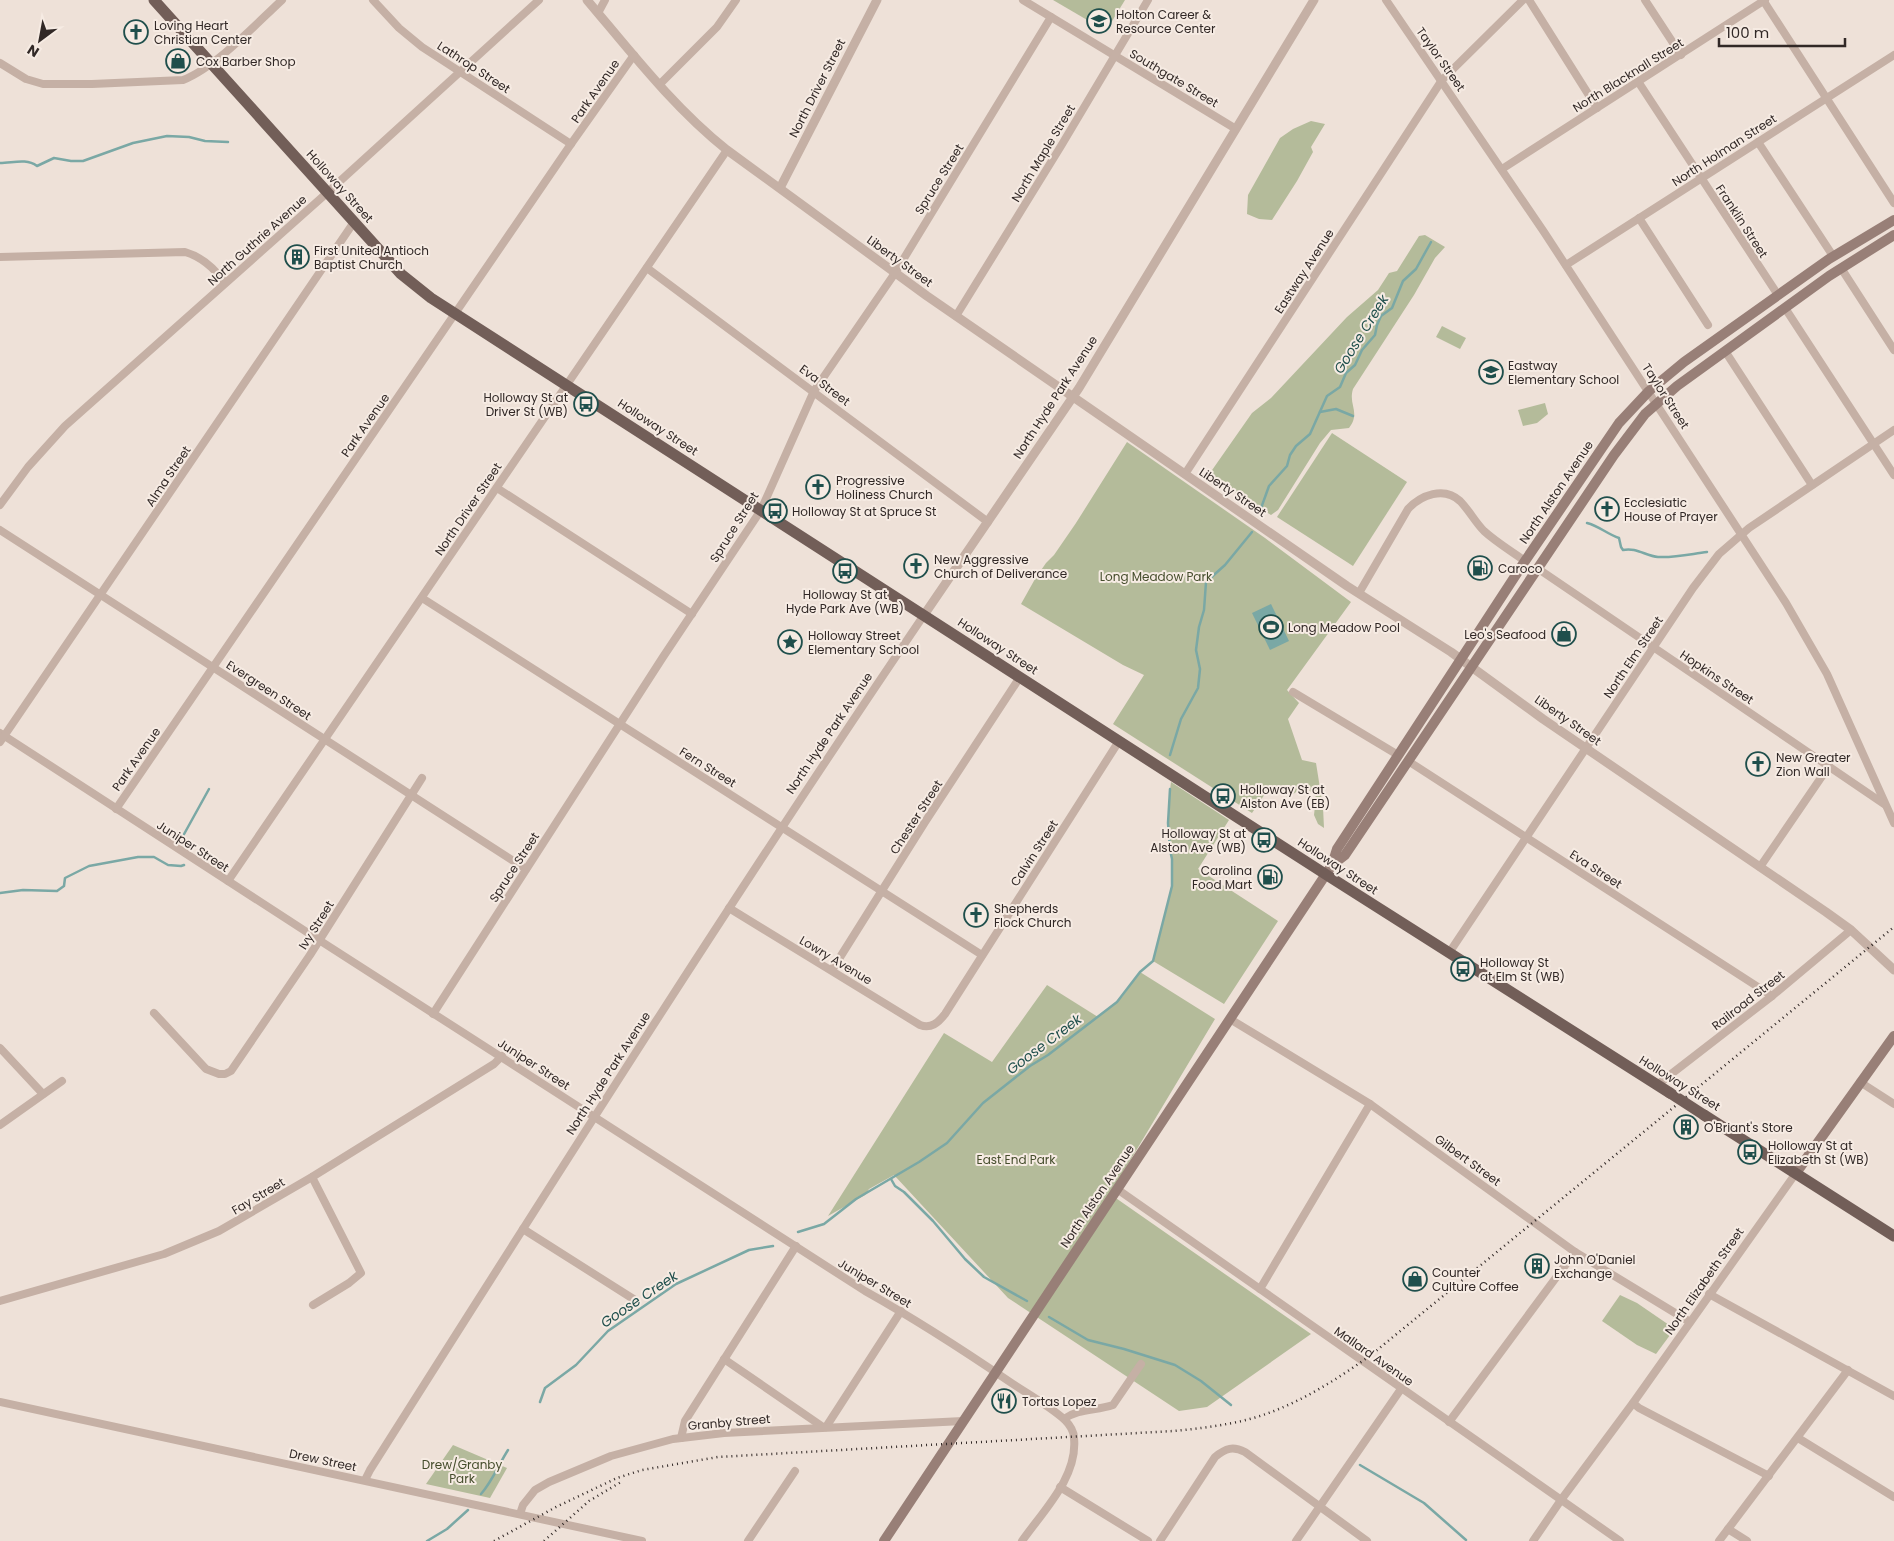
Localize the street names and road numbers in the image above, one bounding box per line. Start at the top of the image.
street label: Taylor Street [1413,23,1469,95]
street label: North Blacknall Street [1569,34,1687,116]
street label: North Driver Street [785,36,849,140]
street label: Lathrop Street [434,37,514,97]
street label: Southgate Street [1126,45,1222,111]
street label: Park Avenue [567,56,623,126]
street label: North Maple Street [1007,101,1079,205]
street label: North Holman Street [1669,110,1779,190]
street label: Spruce Street [910,140,968,218]
street label: Holloway Street [303,146,377,226]
street label: Franklin Street [1712,181,1772,261]
street label: North Guthrie Avenue [204,191,310,289]
street label: Eastway Avenue [1270,225,1338,317]
street label: Liberty Street [864,231,936,291]
street label: North Hyde Park Avenue [1009,332,1101,462]
street label: Eva Street [796,360,854,410]
street label: Taylor Street [1638,360,1694,432]
street label: Park Avenue [337,390,393,460]
street label: Holloway Street [615,395,701,459]
street label: North Alston Avenue [1515,437,1597,547]
street label: Alma Street [141,442,195,510]
street label: North Driver Street [431,459,505,559]
street label: Liberty Street [1196,463,1270,521]
street label: Spruce Street [705,488,763,566]
street label: North Elm Street [1599,613,1667,701]
street label: Holloway Street [955,614,1041,678]
street label: Hopkins Street [1677,646,1757,708]
street label: Evergreen Street [223,656,315,724]
street label: North Hyde Park Avenue [782,669,876,797]
street label: Liberty Street [1531,691,1605,749]
street label: Park Avenue [108,724,164,794]
street label: Fern Street [676,743,740,791]
street label: Chester Street [886,777,946,857]
street label: Juniper Street [154,816,232,876]
street label: Calvin Street [1006,816,1062,890]
street label: Spruce Street [485,829,543,905]
street label: Holloway Street [1295,834,1381,898]
street label: Eva Street [1566,846,1626,892]
street label: Ivy Street [294,897,338,953]
street label: Lowry Avenue [796,932,876,988]
street label: Railroad Street [1708,966,1788,1034]
street label: North Hyde Park Avenue [562,1008,654,1138]
street label: Juniper Street [495,1034,573,1094]
street label: Holloway Street [1636,1051,1724,1115]
street label: Gilbert Street [1431,1130,1505,1190]
street label: North Alston Avenue [1056,1141,1138,1251]
street label: Fay Street [228,1173,288,1219]
street label: North Elizabeth Street [1660,1224,1748,1338]
street label: Juniper Street [835,1254,915,1312]
street label: Mallard Avenue [1331,1322,1417,1390]
street label: Granby Street [687,1410,771,1434]
street label: Drew Street [288,1445,358,1475]

